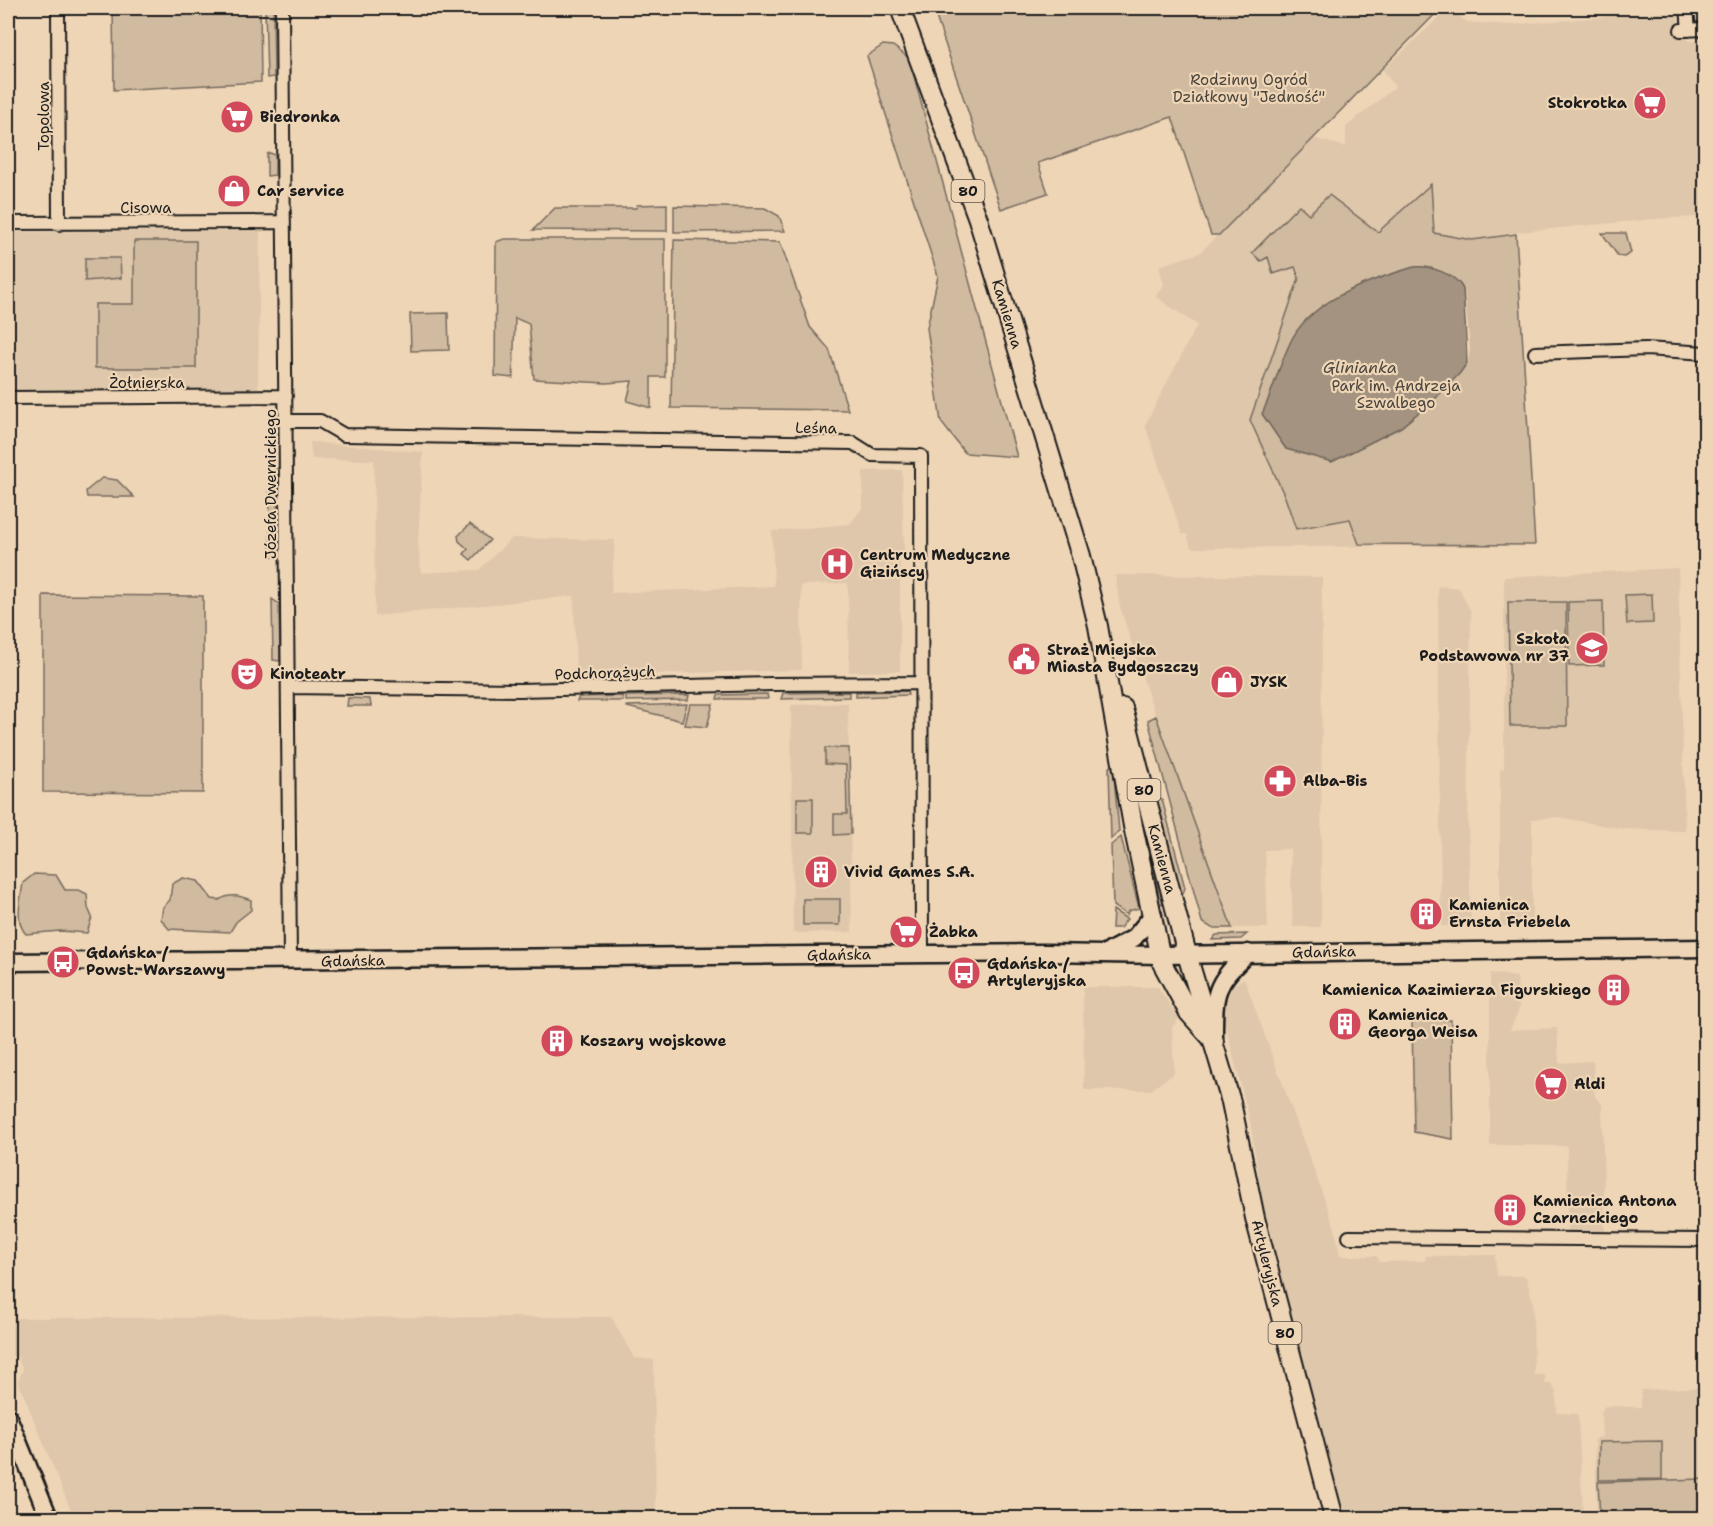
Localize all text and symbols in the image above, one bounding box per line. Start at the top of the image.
park label: Rodzinny Ogród Działkowy "Jedność" [1173,70,1325,107]
street label: Topolowa [34,81,54,151]
supermarket icon: Stokrotka [1632,85,1668,121]
place label: Stokrotka [1548,93,1628,113]
supermarket icon: Biedronka [219,99,255,135]
place label: Biedronka [260,107,341,127]
shop icon: Car service [216,173,252,209]
road number: 80 [952,180,984,202]
place label: Car service [257,181,345,201]
street label: Cisowa [120,198,172,218]
street label: Kamienna [987,277,1027,352]
water label: Glinianka [1323,357,1397,378]
street label: Żołnierska [109,373,185,393]
park label: Park im. Andrzeja Szwalbego [1331,376,1461,413]
street label: Józefa Dwernickiego [261,409,281,559]
street label: Leśna [795,418,838,438]
place label: Centrum Medyczne Gizińscy [860,545,1011,582]
hospital icon: Centrum Medyczne Gizińscy [819,546,855,582]
place label: Szkoła Podstawowa nr 37 [1419,629,1570,666]
school or university icon: Szkoła Podstawowa nr 37 [1574,630,1610,666]
place label: Straż Miejska Miasta Bydgoszczy [1047,640,1199,677]
public building icon: Straż Miejska Miasta Bydgoszczy [1006,641,1042,677]
theatre icon: Kinoteatr [229,656,265,692]
street label: Podchorążych [554,661,656,685]
place label: Kinoteatr [270,664,346,684]
shop icon: JYSK [1209,664,1245,700]
place label: JYSK [1250,672,1288,692]
pharmacy icon: Alba-Bis [1262,763,1298,799]
place label: Alba-Bis [1303,771,1368,791]
road number: 80 [1128,779,1160,801]
street label: Kamienna [1143,822,1181,897]
building icon: Vivid Games S.A. [803,854,839,890]
place label: Vivid Games S.A. [844,862,975,882]
place label: Kamienica Ernsta Friebela [1449,895,1571,932]
building icon: Kamienica Ernsta Friebela [1408,896,1444,932]
supermarket icon: Żabka [888,914,924,950]
place label: Żabka [929,922,979,942]
street label: Gdańska [1292,941,1357,963]
place label: Gdańska / Powst. Warszawy [86,943,225,980]
bus stop icon: Gdańska / Powst. Warszawy [45,944,81,980]
street label: Gdańska [807,944,872,966]
street label: Gdańska [321,950,386,972]
place label: Gdańska / Artyleryjska [987,954,1087,991]
bus stop icon: Gdańska / Artyleryjska [946,955,982,991]
building icon: Kamienica Kazimierza Figurskiego [1596,972,1632,1008]
place label: Kamienica Kazimierza Figurskiego [1322,980,1591,1000]
place label: Kamienica Georga Weisa [1368,1005,1478,1042]
building icon: Kamienica Georga Weisa [1327,1006,1363,1042]
building icon: Koszary wojskowe [539,1023,575,1059]
place label: Koszary wojskowe [580,1031,726,1051]
supermarket icon: Aldi [1533,1066,1569,1102]
place label: Aldi [1574,1074,1605,1094]
place label: Kamienica Antona Czarneckiego [1533,1191,1677,1228]
building icon: Kamienica Antona Czarneckiego [1492,1192,1528,1228]
street label: Artyleryjska [1247,1218,1288,1309]
road number: 80 [1268,1322,1302,1344]

